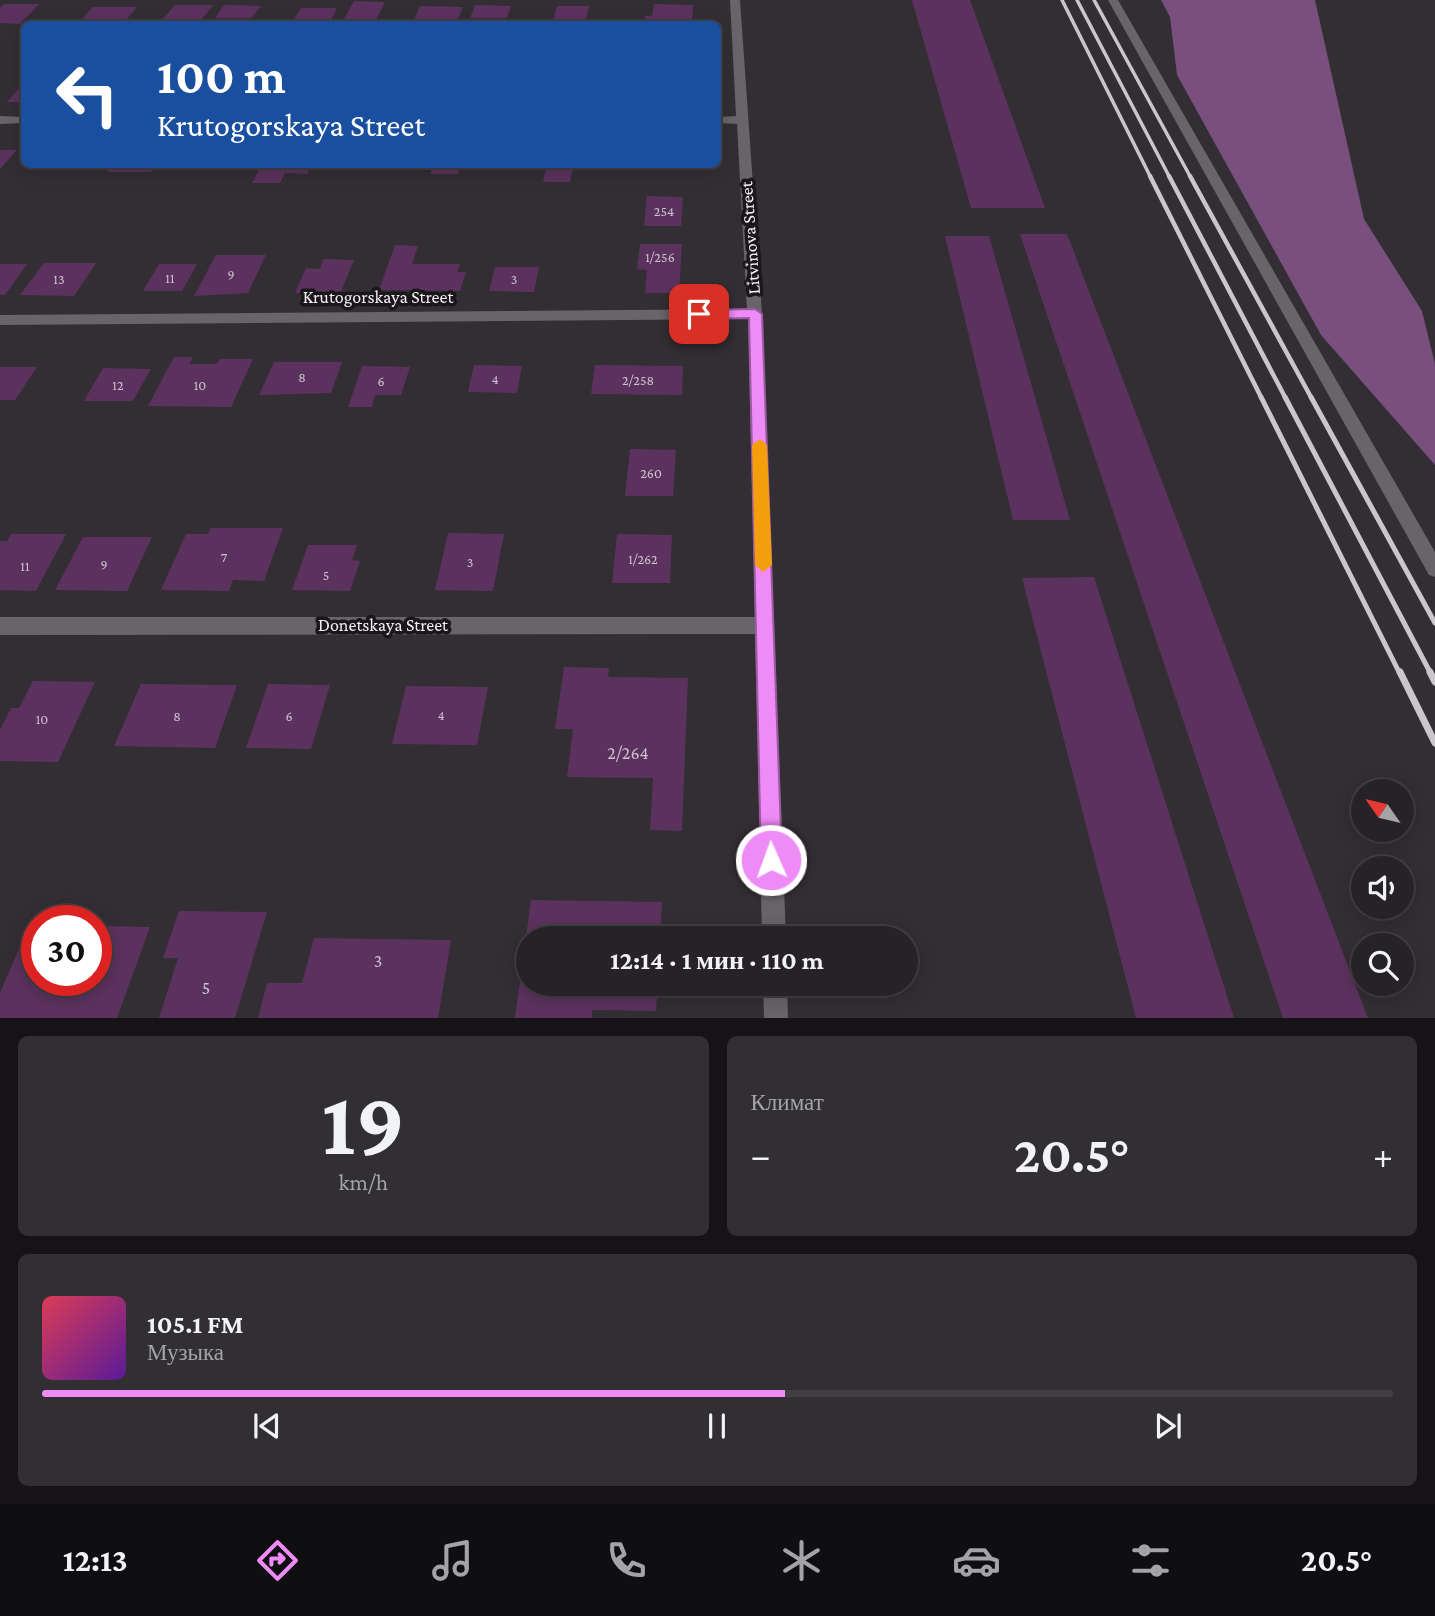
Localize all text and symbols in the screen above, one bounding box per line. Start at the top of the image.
icon: left [42,49,133,140]
text: 100 m [157,49,286,104]
text: Krutogorskaya Street [157,107,425,143]
street label: Litvinova Street [736,180,764,295]
house number: 254 [654,203,674,219]
house number: 1/256 [645,249,675,265]
house number: 9 [227,266,235,282]
house number: 11 [165,270,175,286]
house number: 13 [53,271,65,287]
house number: 3 [511,271,517,287]
pin [669,284,729,344]
street label: Krutogorskaya Street [303,287,454,307]
icon: arrive [680,295,718,333]
house number: 8 [298,369,306,385]
house number: 4 [491,371,499,387]
house number: 2/258 [622,372,654,388]
house number: 6 [377,373,385,389]
house number: 12 [112,377,124,393]
house number: 10 [194,377,206,393]
house number: 260 [640,465,662,481]
house number: 7 [221,549,228,565]
house number: 1/262 [628,551,658,567]
house number: 3 [467,554,473,570]
house number: 9 [100,556,108,572]
house number: 11 [20,558,30,574]
house number: 5 [323,567,329,583]
street label: Donetskaya Street [318,615,449,635]
house number: 4 [437,707,445,723]
house number: 8 [173,708,181,724]
house number: 6 [285,708,293,724]
house number: 10 [36,711,48,727]
house number: 2/264 [607,743,649,763]
north arrow [1351,779,1414,842]
map controls [1351,779,1414,996]
position arrow [734,823,808,897]
button: sound [1351,856,1414,919]
speed limit sign: 30 [21,905,112,996]
button: search [1351,933,1414,996]
text: 12:14 · 1 мин · 110 m [610,946,824,975]
house number: 3 [374,951,382,971]
house number: 5 [202,978,210,998]
text: 19 [321,1072,405,1174]
text: Климат [751,1089,824,1115]
text: 20.5° [1014,1125,1130,1183]
text: − [751,1134,771,1176]
text: + [1373,1134,1393,1176]
text: km/h [338,1169,388,1195]
text: 105.1 FM [147,1310,243,1339]
text: Музыка [147,1339,224,1365]
icon: previous [248,1407,286,1445]
icon: pause [698,1407,736,1445]
icon: next [1149,1407,1187,1445]
icon: directions [253,1536,302,1585]
icon: music [428,1536,477,1585]
icon: phone [602,1536,651,1585]
icon: climate [777,1536,826,1585]
icon: car [952,1536,1001,1585]
icon: filters [1126,1536,1175,1585]
text: 12:13 [63,1542,128,1578]
text: 20.5° [1301,1542,1372,1578]

